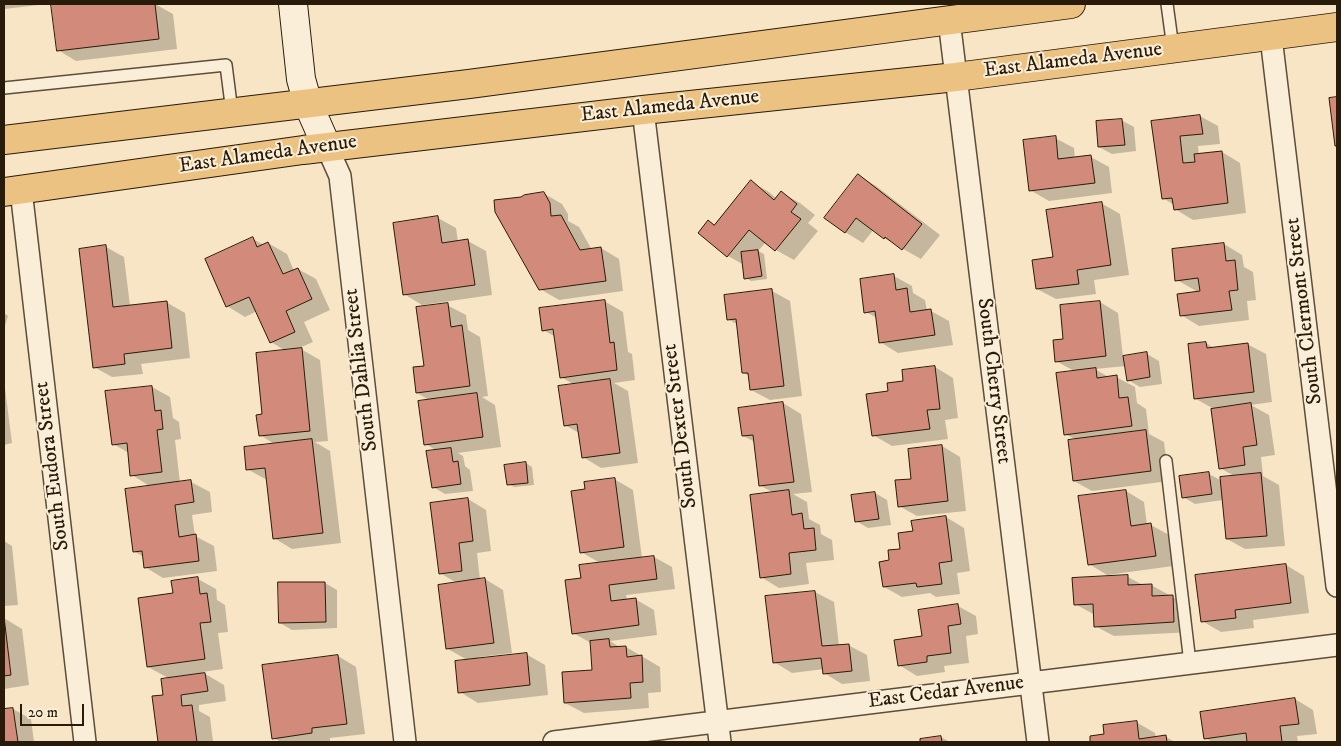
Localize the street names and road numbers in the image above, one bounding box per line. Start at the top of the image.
street label: East Alameda Avenue [982,38,1164,84]
street label: East Alameda Avenue [579,85,761,129]
street label: East Alameda Avenue [177,130,359,180]
street label: South Clermont Street [1281,216,1329,406]
street label: South Dahlia Street [340,287,384,453]
street label: South Cherry Street [970,297,1016,465]
street label: South Dexter Street [658,342,704,510]
street label: South Eudora Street [30,380,76,552]
street label: East Cedar Avenue [867,671,1025,715]

